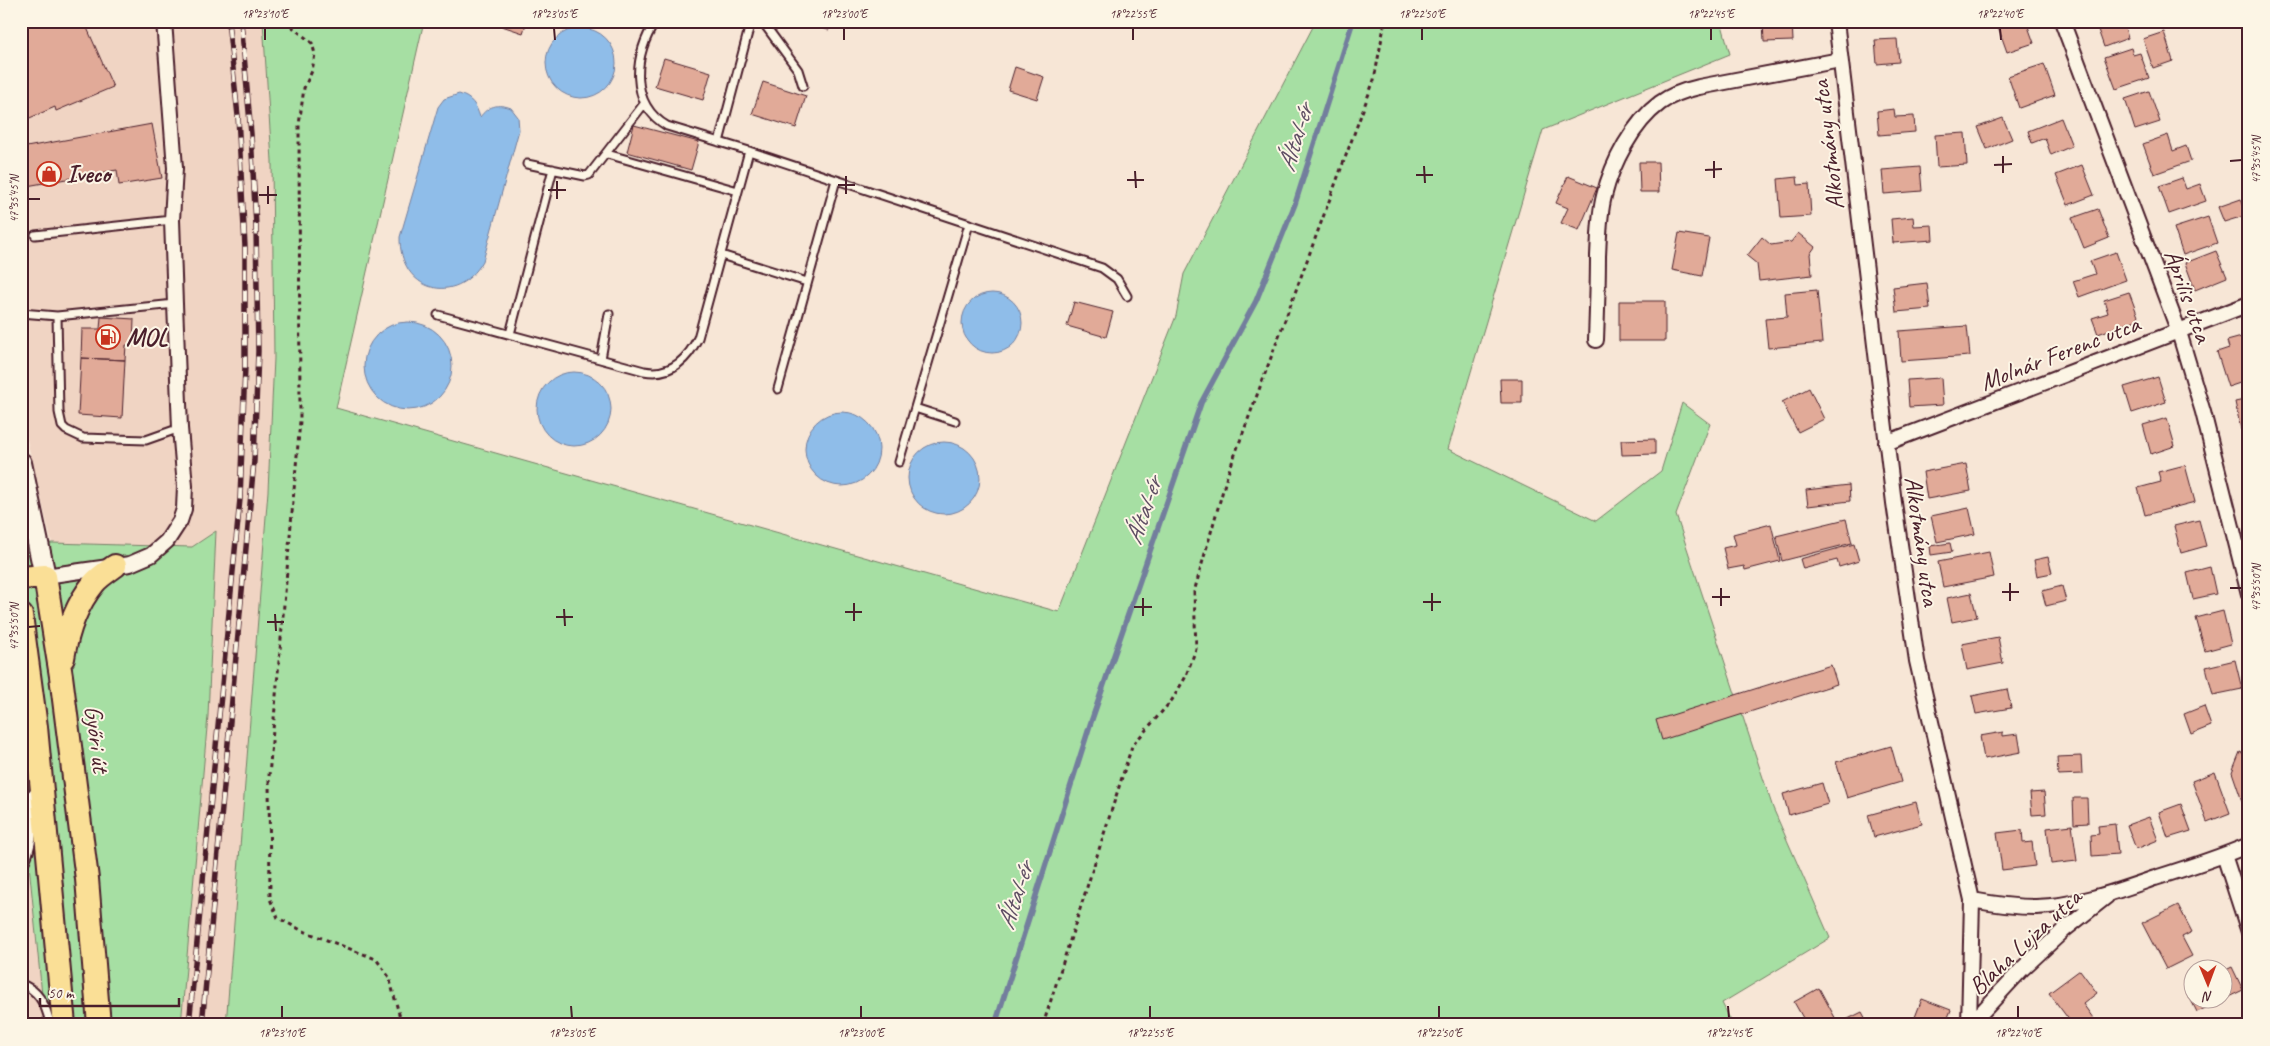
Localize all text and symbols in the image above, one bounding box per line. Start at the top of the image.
text: 18°23'10"E [242,6,290,22]
text: 18°23'05"E [531,6,579,22]
text: 18°23'00"E [821,6,869,22]
text: 18°22'55"E [1110,6,1158,22]
text: 18°22'50"E [1399,6,1447,22]
text: 18°22'45"E [1688,6,1736,22]
text: 18°22'40"E [1977,6,2025,22]
street label: Alkotmány utca [1804,76,1852,212]
water label: Által-ér [1269,96,1322,175]
text: 47°35'45"N [2248,135,2264,184]
place label: Iveco [66,158,113,190]
shop icon: Iveco [36,161,62,187]
text: 47°35'45"N [6,174,22,223]
street label: Április utca [2156,245,2220,349]
street label: Molnár Ferenc utca [1976,307,2146,398]
place label: MOL [126,321,168,353]
fuel station icon: MOL [95,324,121,350]
water label: Által-ér [1116,469,1171,549]
street label: Alkotmány utca [1897,474,1947,610]
text: 47°35'50"N [2248,563,2264,612]
text: 47°35'50"N [6,602,22,651]
street label: Győri út [77,704,117,777]
water label: Által-ér [989,854,1043,933]
street label: Blaha Lujza utca [1962,880,2090,1002]
north arrow [2182,958,2232,1008]
scale bar [40,976,179,1008]
text: 50 m [48,984,75,1003]
text: N [2201,988,2213,1005]
text: 18°23'10"E [259,1025,307,1041]
text: 18°23'05"E [549,1025,597,1041]
text: 18°23'00"E [838,1025,886,1041]
text: 18°22'55"E [1127,1025,1175,1041]
text: 18°22'50"E [1416,1025,1464,1041]
text: 18°22'45"E [1706,1025,1754,1041]
text: 18°22'40"E [1995,1025,2043,1041]

